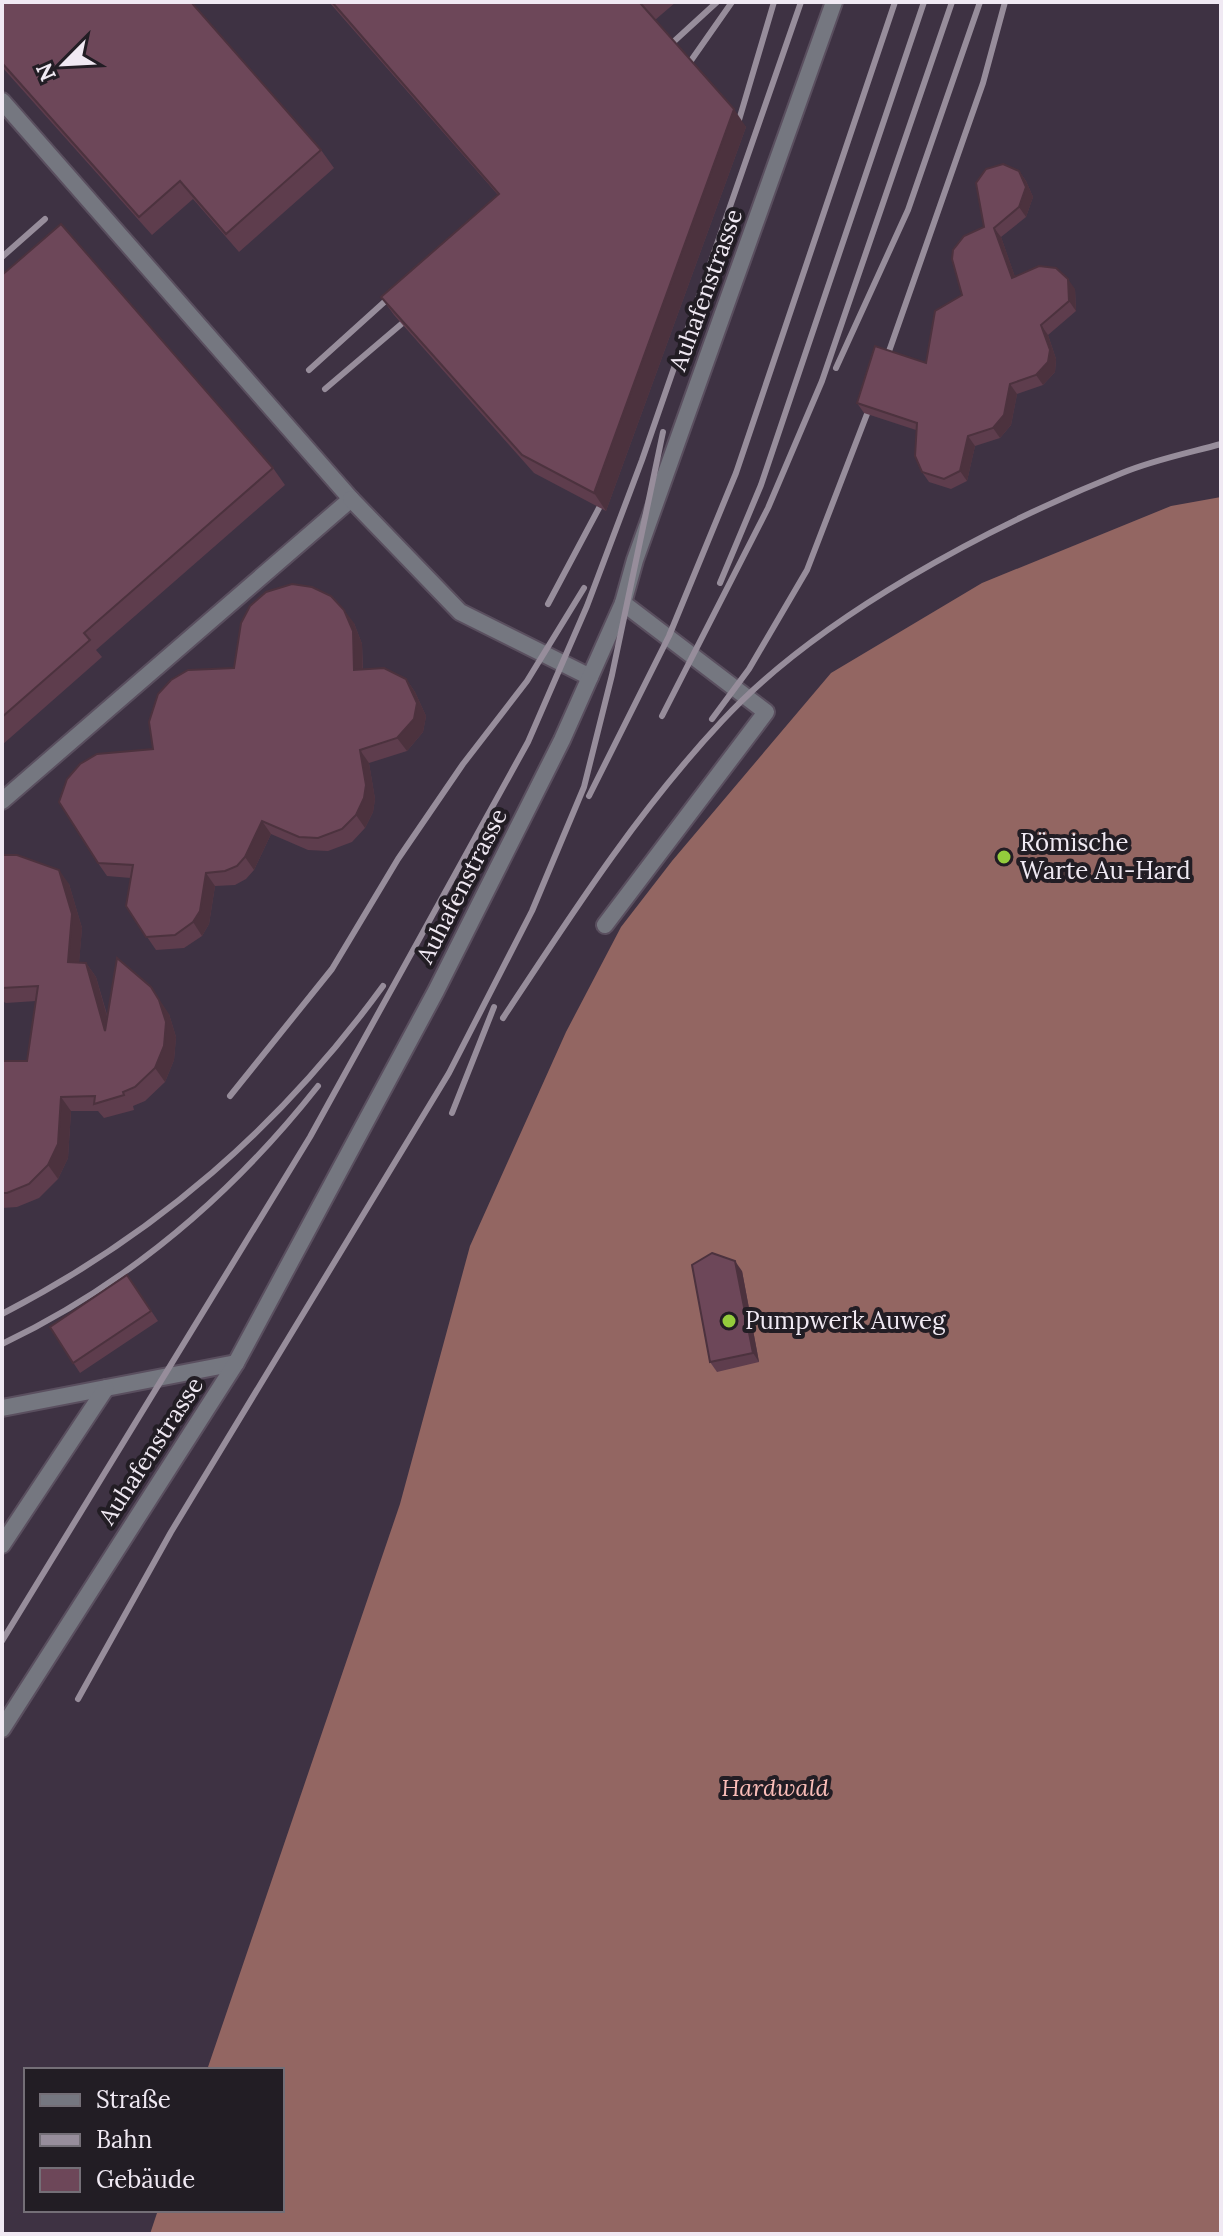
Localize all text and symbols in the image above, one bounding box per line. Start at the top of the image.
north arrow [24,24,104,104]
text: N [29,59,62,86]
street label: Auhafenstrasse [662,205,749,376]
street label: Auhafenstrasse [409,803,514,969]
place label: Römische Warte Au-Hard [1020,827,1191,886]
marker: Römische Warte Au-Hard [995,848,1013,866]
place label: Pumpwerk Auweg [745,1305,946,1336]
marker: Pumpwerk Auweg [720,1312,738,1330]
street label: Auhafenstrasse [91,1371,210,1531]
park label: Hardwald [721,1772,830,1803]
legend [24,2068,284,2212]
text: Straße [96,2084,171,2115]
text: Bahn [96,2124,152,2155]
text: Gebäude [96,2164,195,2195]

